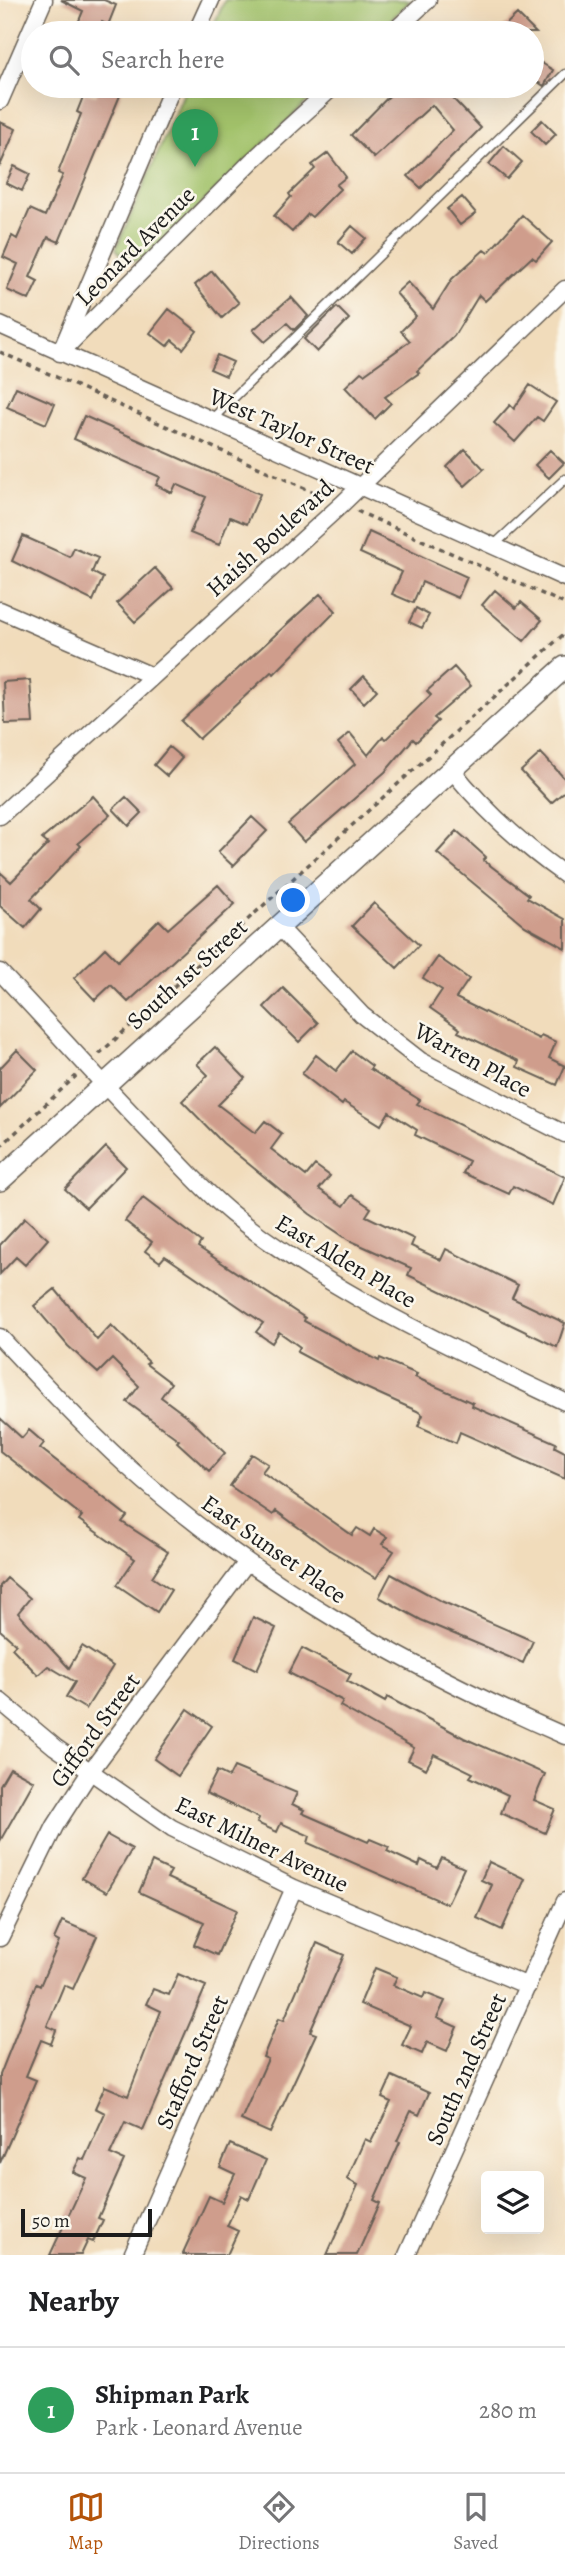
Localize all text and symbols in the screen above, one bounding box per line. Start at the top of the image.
search box [21,21,544,98]
icon: search [45,41,83,79]
text: Search here [101,42,225,77]
pin: 1 [172,109,218,167]
street label: Leonard Avenue [68,179,202,313]
street label: West Taylor Street [203,380,380,482]
street label: Haish Boulevard [199,472,341,604]
your location [276,883,310,917]
street label: South 1st Street [120,911,254,1037]
street label: Warren Place [408,1014,537,1105]
street label: East Alden Place [270,1206,422,1316]
street label: East Sunset Place [195,1487,353,1611]
street label: Gifford Street [43,1666,148,1794]
street label: East Milner Avenue [170,1788,354,1900]
street label: South 2nd Street [418,1988,514,2150]
street label: Stafford Street [148,1990,236,2134]
map controls [481,2171,544,2234]
button: layers [481,2171,544,2234]
scale bar [21,2206,152,2238]
text: 50 m [32,2208,70,2234]
text: Nearby [28,2281,119,2321]
text: Shipman Park [95,2377,249,2412]
text: 1 [47,2395,55,2426]
text: 280 m [479,2395,537,2426]
text: Park · Leonard Avenue [95,2412,303,2443]
tab: Map [67,2488,105,2556]
tab: Directions [238,2488,320,2556]
tab: Saved [453,2488,498,2556]

